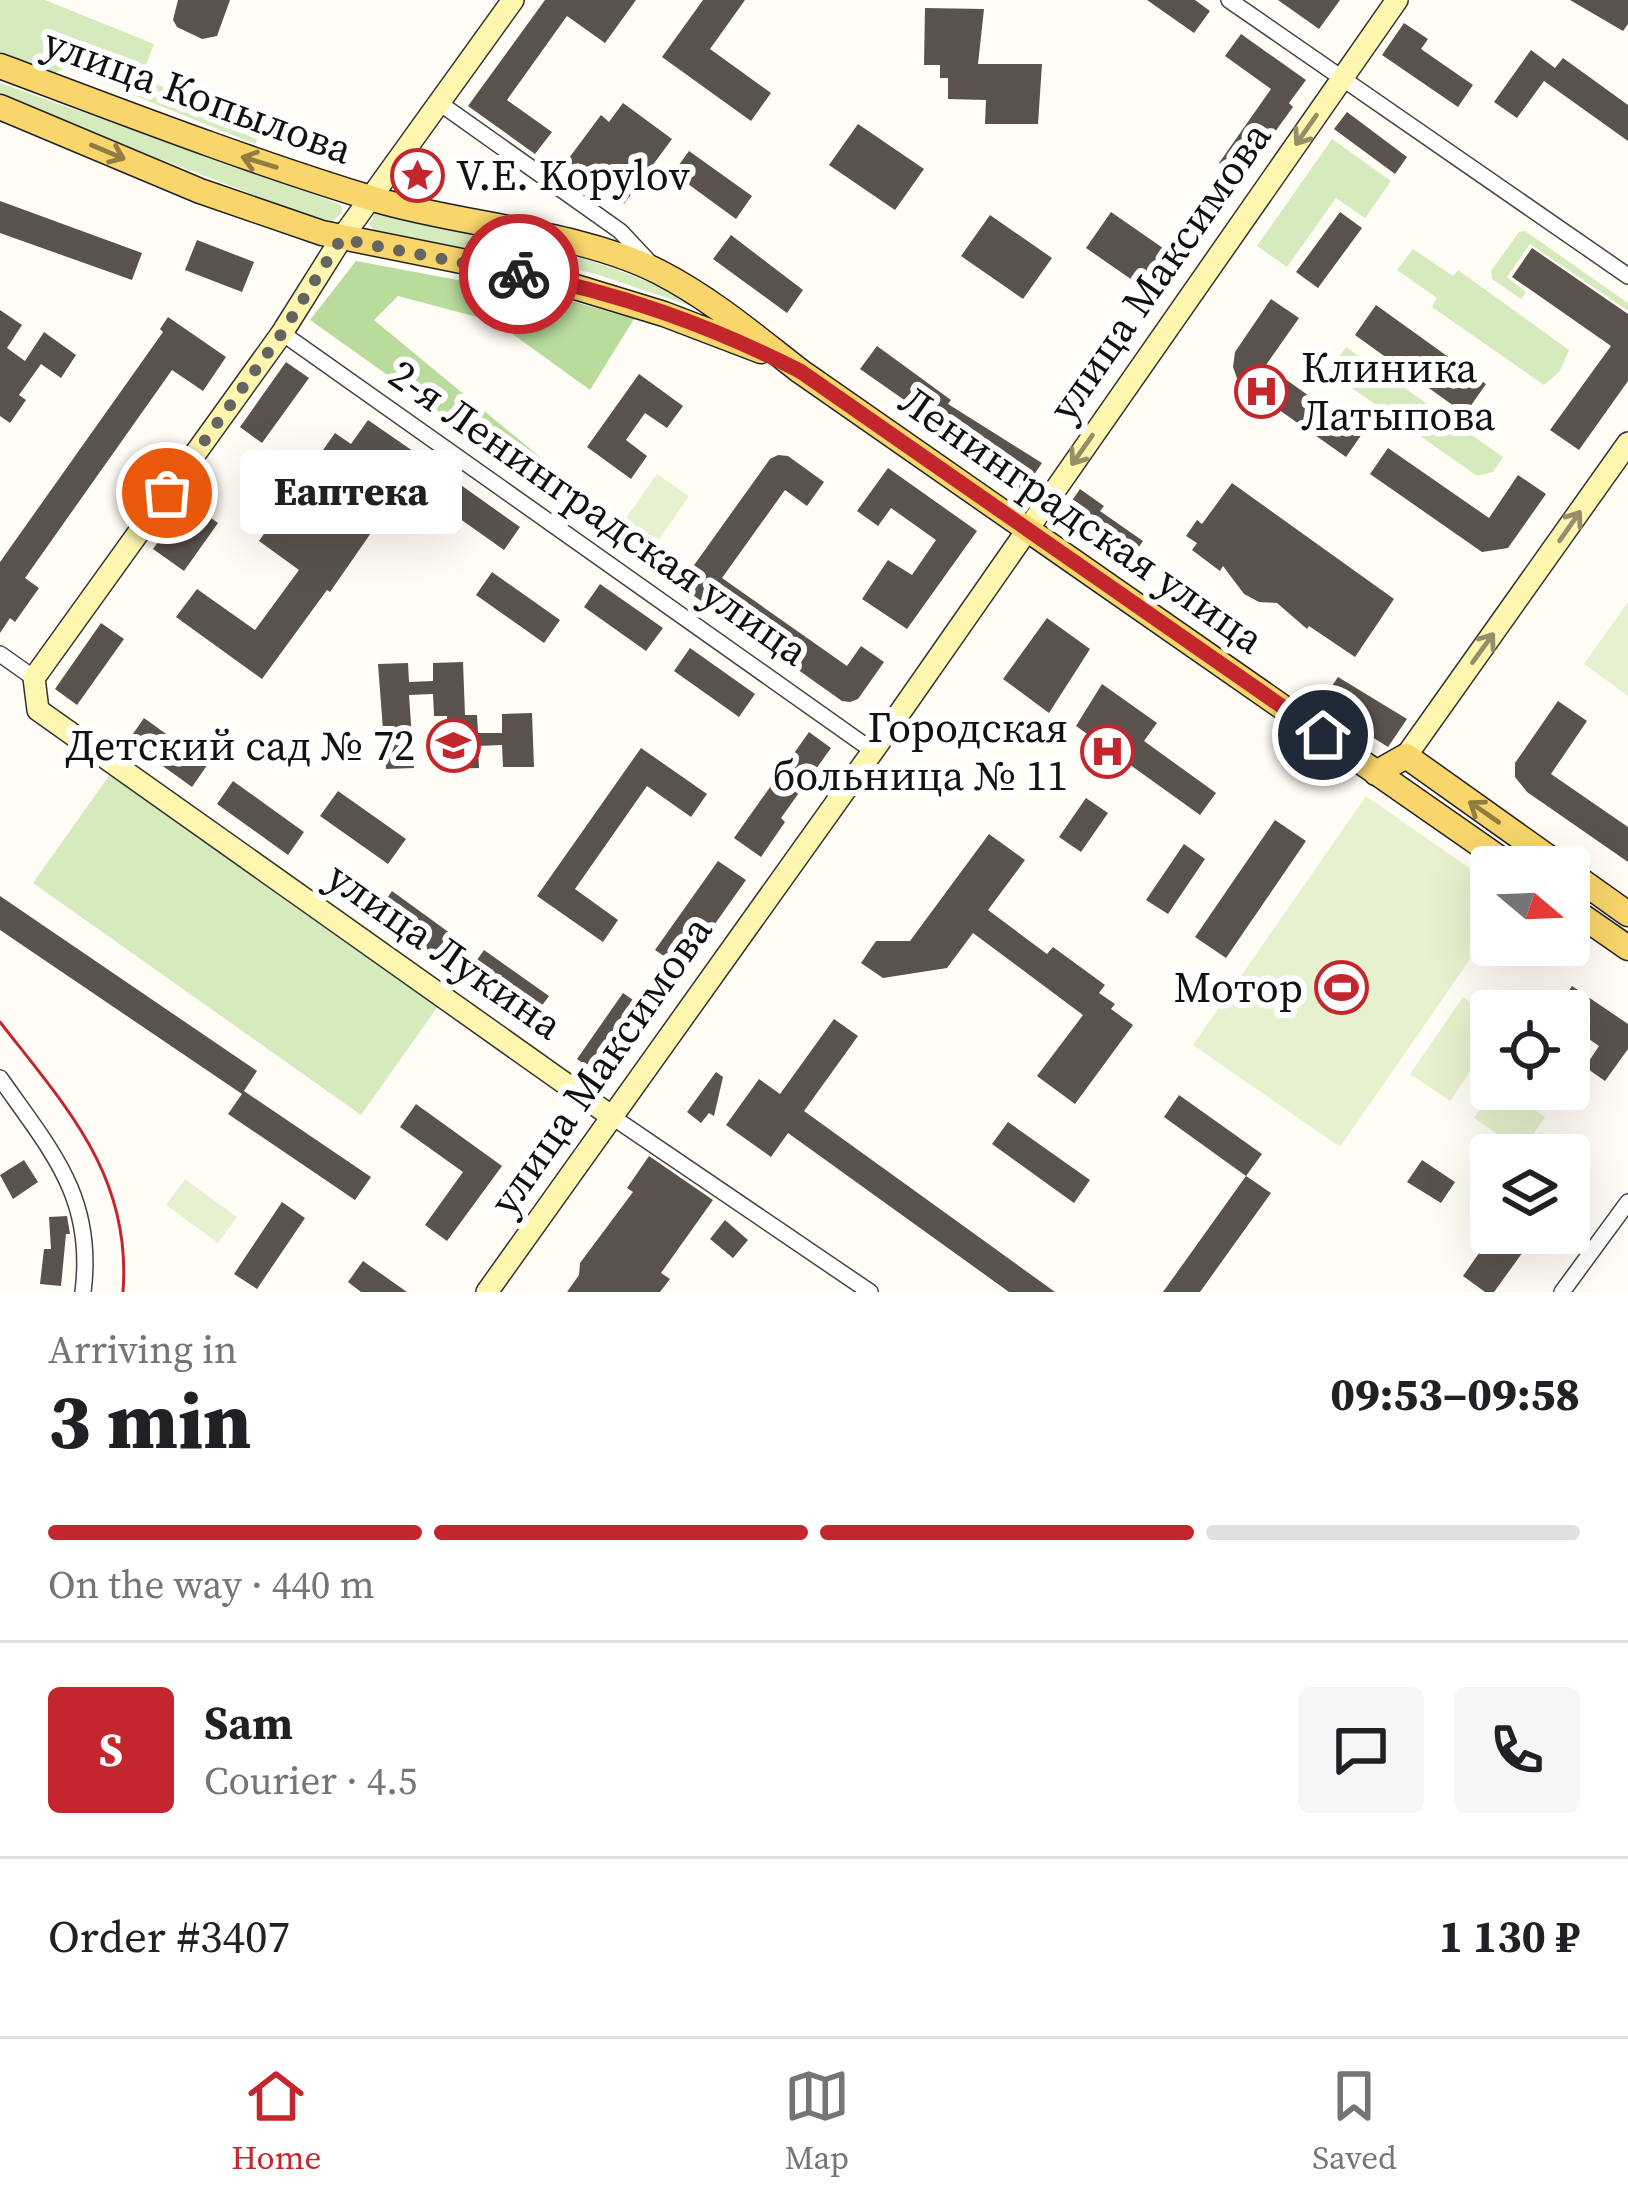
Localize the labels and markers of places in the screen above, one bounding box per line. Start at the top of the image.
place label: V.E. Kopylov [456,146,690,204]
place icon: V.E. Kopylov [389,147,445,203]
place label: Клиника Латыпова [1301,338,1496,444]
hospital icon: Клиника Латыпова [1234,363,1290,419]
pin [116,442,218,544]
callout: Еаптека [239,451,461,535]
pin [1272,684,1374,786]
place label: Городская больница № 11 [772,698,1068,804]
place label: Детский сад № 72 [65,716,415,774]
school or university icon: Детский сад № 72 [426,717,482,773]
hospital icon: Городская больница № 11 [1079,723,1135,779]
place label: Мотор [1174,958,1303,1016]
sports icon: Мотор [1314,959,1370,1015]

